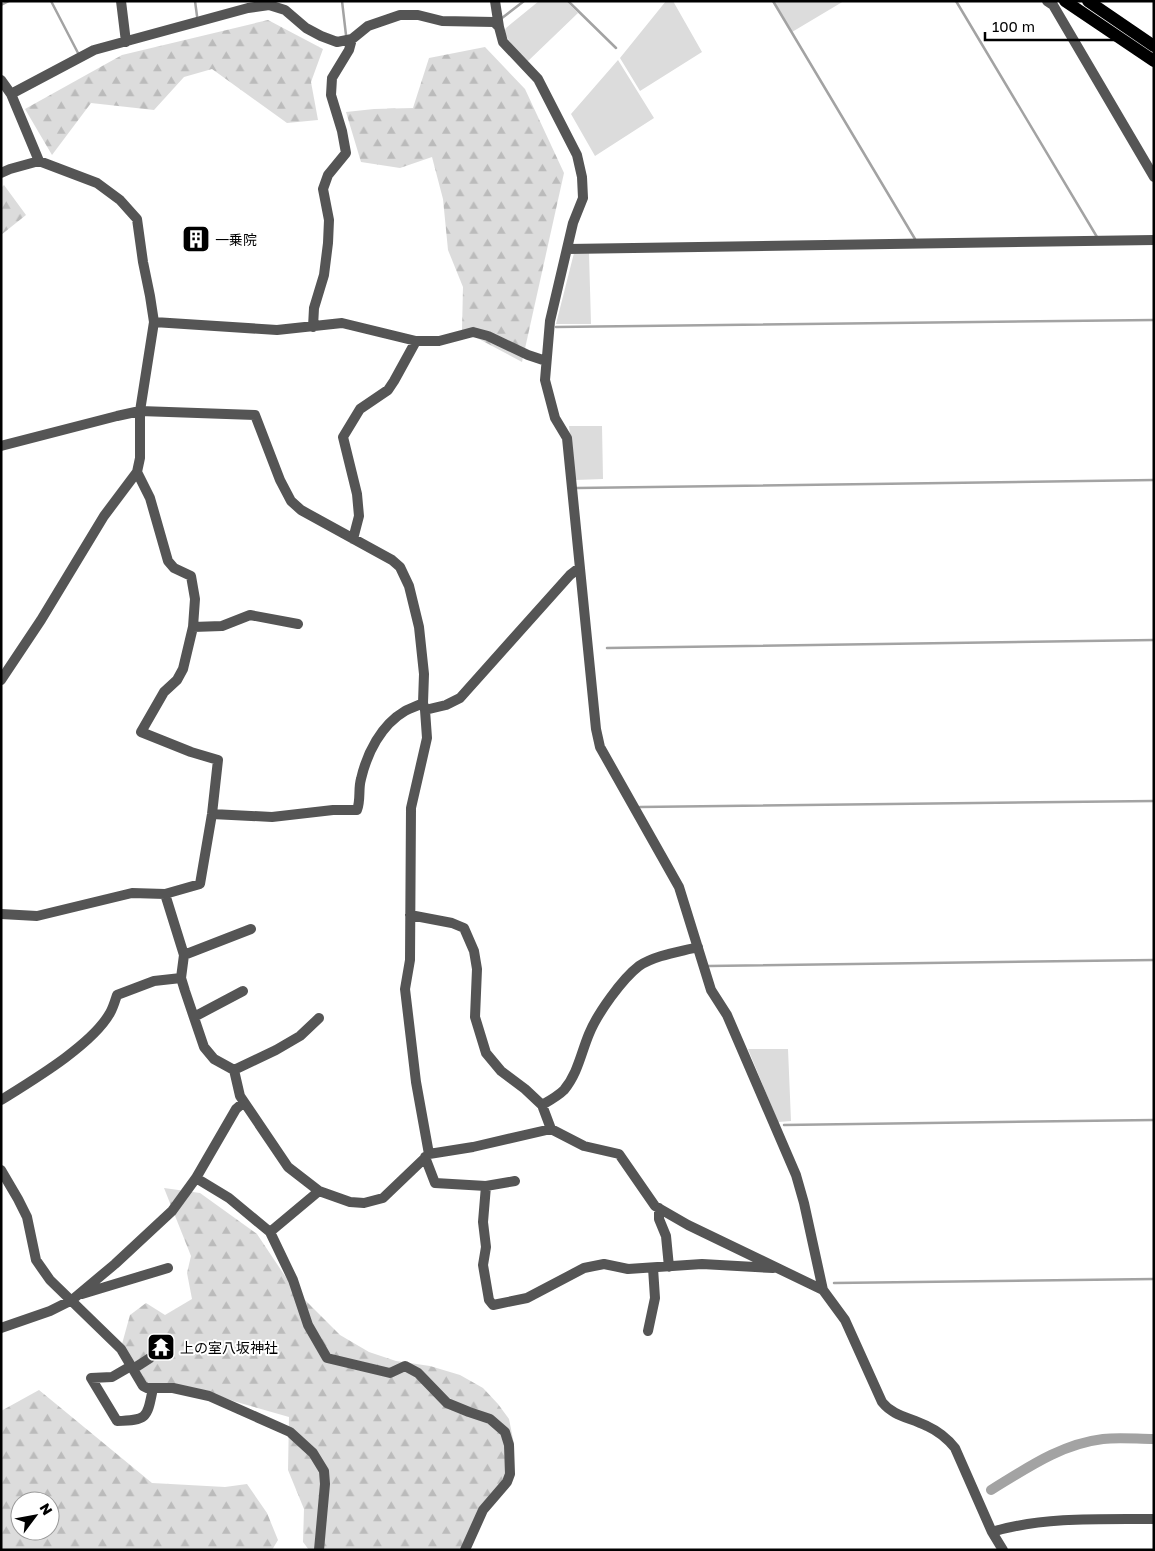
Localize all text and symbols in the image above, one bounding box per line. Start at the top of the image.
scale bar [985,10,1120,42]
text: 100 m [992,17,1035,35]
building icon: 一乗院 [181,224,211,254]
place label: 一乗院 [215,231,257,248]
temple icon: 上の室八坂神社 [146,1332,176,1362]
place label: 上の室八坂神社 [180,1339,278,1356]
north arrow [10,1491,60,1541]
text: N [36,1500,56,1518]

